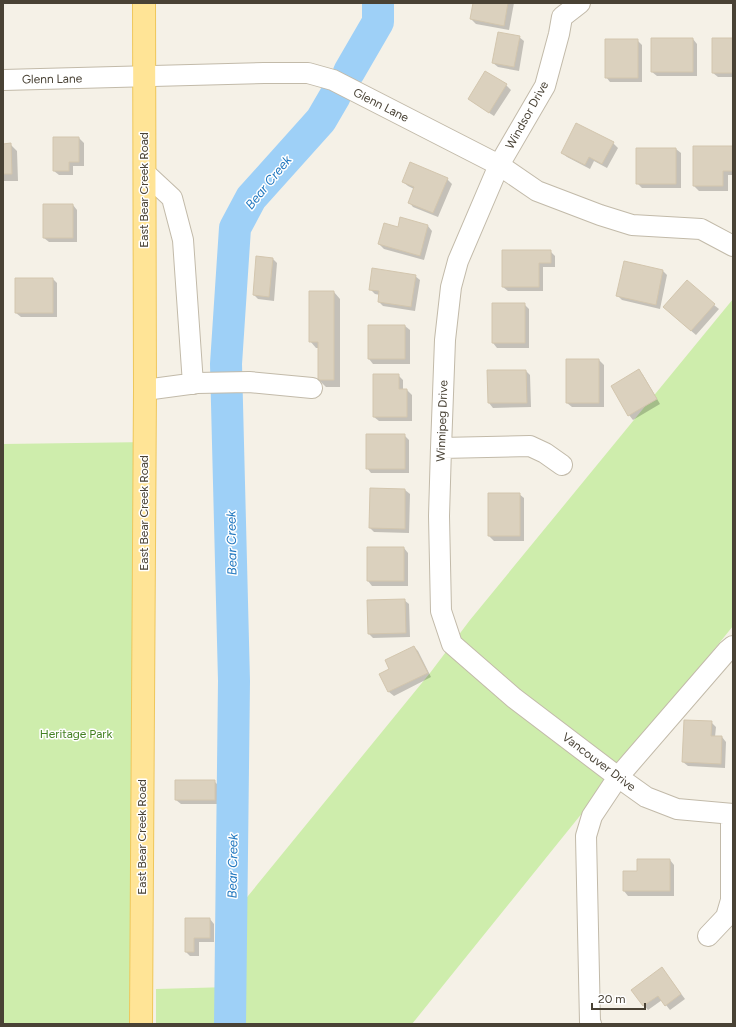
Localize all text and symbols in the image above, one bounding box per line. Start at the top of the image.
street label: Glenn Lane [22,71,83,87]
street label: Windsor Drive [503,78,552,151]
street label: Glenn Lane [351,85,411,125]
street label: East Bear Creek Road [137,132,151,248]
water label: Bear Creek [242,152,295,212]
street label: Winnipeg Drive [434,379,450,462]
street label: East Bear Creek Road [137,455,151,571]
water label: Bear Creek [223,510,240,575]
park label: Heritage Park [40,727,112,741]
street label: Vancouver Drive [560,730,639,794]
street label: East Bear Creek Road [135,779,149,895]
water label: Bear Creek [224,833,241,898]
scale bar [592,985,645,1011]
text: 20 m [598,992,626,1006]

